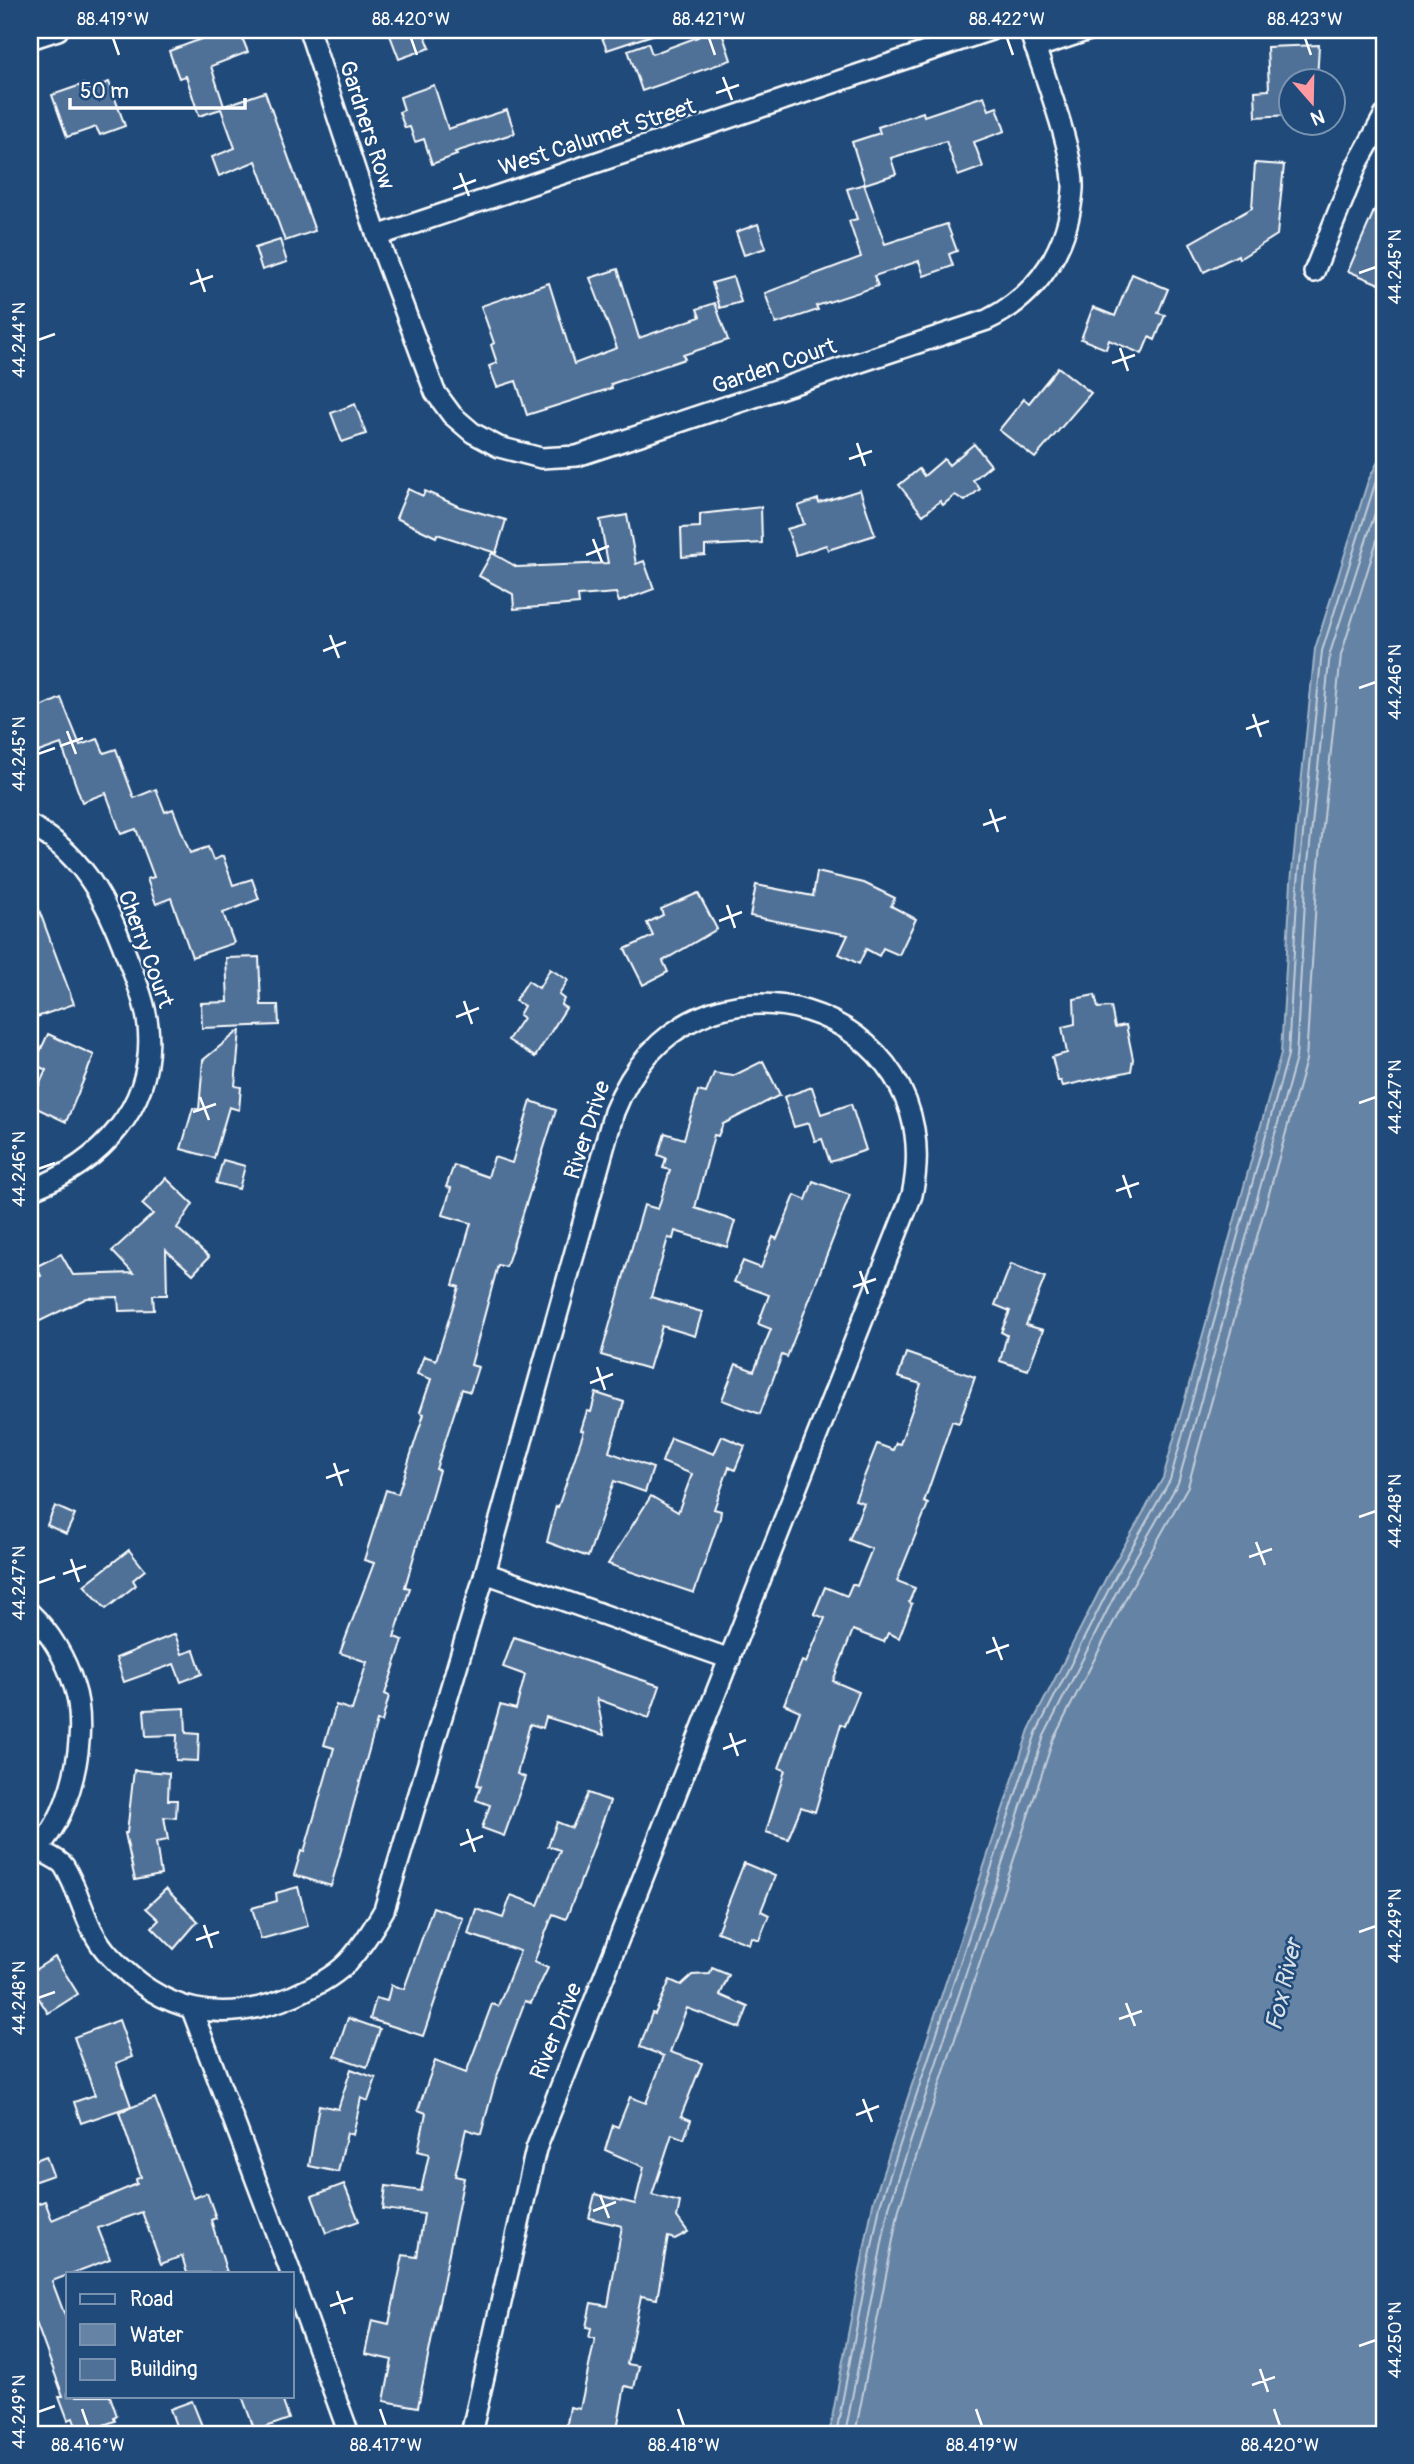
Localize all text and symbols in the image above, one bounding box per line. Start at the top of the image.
text: 88.419°W [77,8,149,31]
text: 88.420°W [372,8,450,31]
text: 88.421°W [673,8,745,31]
text: 88.422°W [969,8,1045,31]
text: 88.423°W [1267,8,1343,31]
street label: Gardners Row [333,57,402,194]
scale bar [70,66,245,110]
north arrow [1278,66,1348,136]
text: 50 m [80,78,129,105]
street label: West Calumet Street [495,91,700,182]
text: N [1307,104,1328,131]
text: 44.245°N [1384,229,1407,305]
text: 44.244°N [8,302,31,378]
street label: Garden Court [708,331,841,401]
text: 44.246°N [1384,644,1407,720]
text: 44.245°N [8,716,31,792]
street label: Cherry Court [111,886,181,1012]
text: 44.247°N [1384,1060,1407,1134]
street label: River Drive [557,1076,617,1183]
text: 44.246°N [8,1131,31,1207]
text: 44.248°N [1384,1474,1407,1548]
text: 44.247°N [8,1546,31,1620]
text: 44.249°N [1384,1889,1407,1963]
water label: Fox River [1259,1933,1309,2034]
text: 44.248°N [8,1961,31,2035]
street label: River Drive [523,1978,589,2084]
legend [66,2272,294,2398]
text: Road [130,2286,174,2313]
text: 44.250°N [1384,2302,1407,2379]
text: Water [130,2322,184,2349]
text: Building [130,2356,197,2383]
text: 44.249°N [8,2375,31,2449]
text: 88.416°W [51,2434,125,2457]
text: 88.417°W [350,2434,422,2457]
text: 88.418°W [648,2434,720,2457]
text: 88.419°W [946,2434,1018,2457]
text: 88.420°W [1241,2434,1319,2457]

